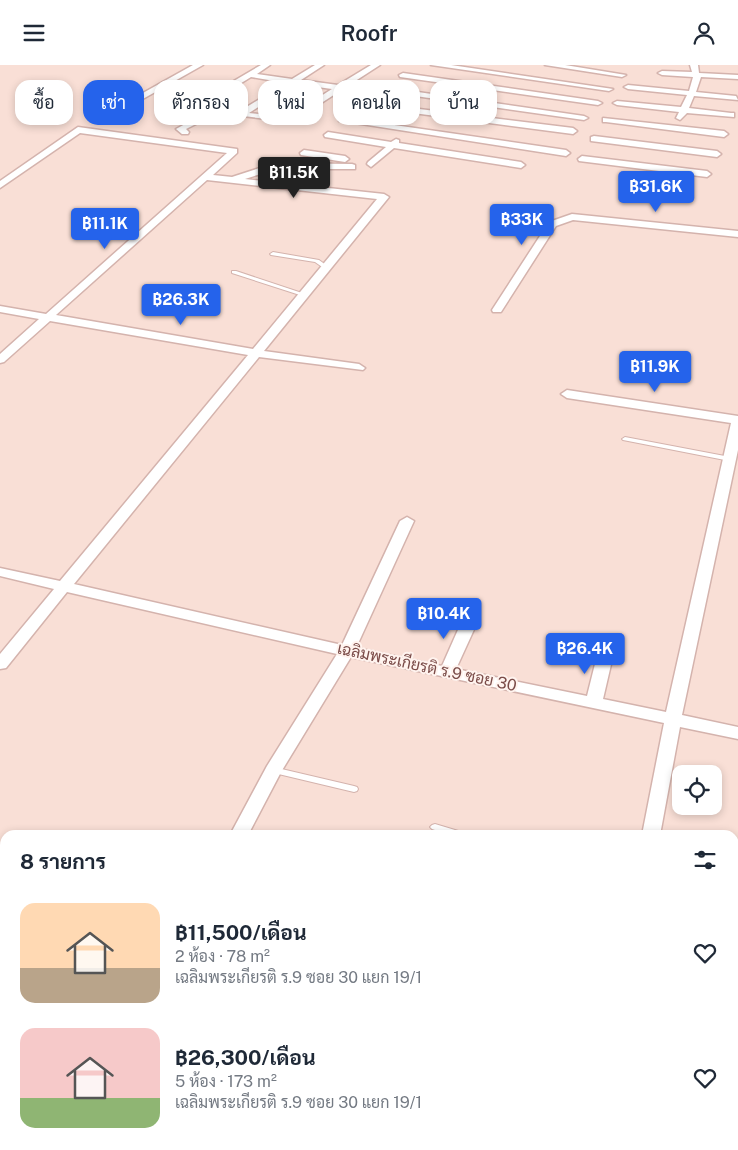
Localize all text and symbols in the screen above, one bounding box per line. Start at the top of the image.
icon: menu [20,19,48,47]
icon: person [690,19,718,47]
text: Roofr [340,20,398,46]
chip: ซื้อ [15,80,73,125]
chip: เช่า [83,80,144,125]
chip: ตัวกรอง [154,80,248,125]
chip: ใหม่ [258,80,323,125]
chip: คอนโด [333,80,420,125]
chip: บ้าน [430,80,497,125]
pin: ฿11.5K [253,157,335,199]
text: ฿11.5K [269,163,319,182]
pin: ฿31.6K [615,171,697,213]
text: ฿31.6K [629,177,683,196]
pin: ฿33K [492,203,552,246]
pin: ฿11.1K [64,207,146,250]
text: ฿33K [501,210,543,229]
text: ฿11.1K [82,214,128,233]
pin: ฿26.3K [140,283,222,326]
text: ฿26.3K [153,290,209,309]
pin: ฿11.9K [614,351,696,393]
text: ฿11.9K [630,357,680,376]
pin: ฿10.4K [403,597,485,640]
text: ฿10.4K [417,604,471,623]
pin: ฿26.4K [544,633,626,675]
street label: เฉลิมพระเกียรติ ร.9 ซอย 30 [336,637,519,695]
text: ฿26.4K [557,639,613,658]
map controls [672,765,722,815]
button: locate [672,765,722,815]
icon: filters [691,846,719,874]
text: 8 รายการ [20,849,106,874]
text: ฿11,500/เดือน [175,920,307,945]
icon: home [60,923,120,983]
icon: heart [691,939,719,967]
text: 2 ห้อง · 78 m² [175,947,270,966]
text: เฉลิมพระเกียรติ ร.9 ซอย 30 แยก 19/1 [175,968,422,987]
text: ฿26,300/เดือน [175,1045,316,1070]
icon: home [60,1048,120,1108]
icon: heart [691,1064,719,1092]
text: 5 ห้อง · 173 m² [175,1072,277,1091]
text: เฉลิมพระเกียรติ ร.9 ซอย 30 แยก 19/1 [175,1093,422,1112]

